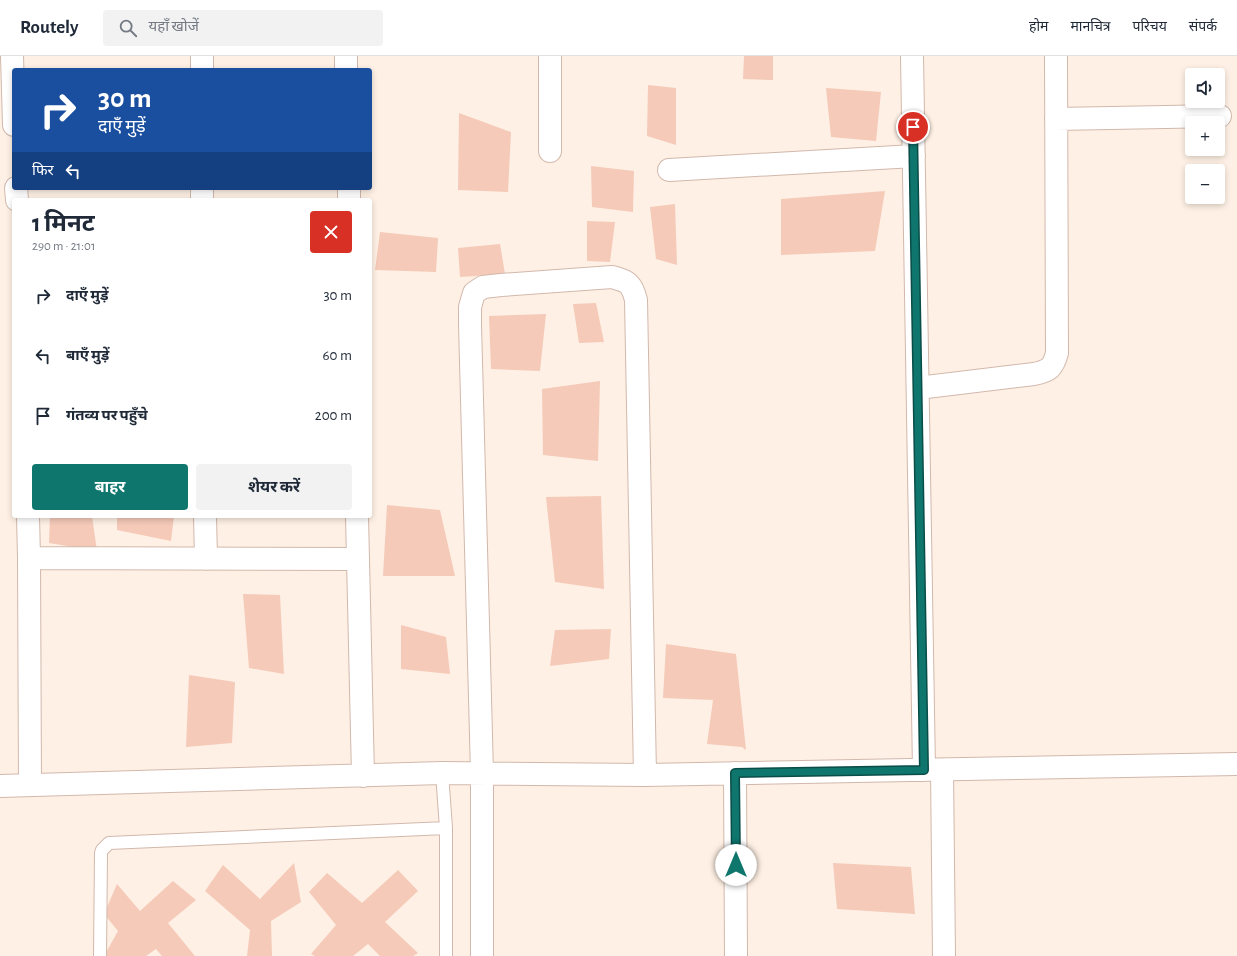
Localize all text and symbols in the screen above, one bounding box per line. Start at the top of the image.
search box [103,10,383,46]
icon: search [117,17,139,39]
text: Routely [20,18,79,37]
text: यहाँ खोजें [149,19,199,34]
text: होम [1029,20,1048,34]
text: मानचित्र [1070,20,1111,34]
text: परिचय [1133,20,1167,34]
text: संपर्क [1189,20,1217,34]
map controls [1185,68,1225,204]
button: sound [1185,68,1225,108]
icon: right [32,84,84,136]
text: 30 m [98,85,151,113]
pin [896,110,930,144]
icon: arrive [902,116,924,138]
button: + [1185,116,1225,156]
text: दाएँ मुड़ें [98,118,146,136]
icon: left [62,160,84,182]
text: फिर [32,163,54,178]
button: − [1185,164,1225,204]
button: close [310,211,352,253]
text: 1 मिनट [32,212,95,236]
text: 290 m · 21:01 [32,240,95,253]
icon: right [32,285,54,307]
text: दाएँ मुड़ें [66,288,109,303]
text: 30 m [323,288,352,303]
icon: left [32,345,54,367]
text: बाएँ मुड़ें [66,348,109,363]
text: 60 m [323,348,352,363]
icon: arrive [32,405,54,427]
text: गंतव्य पर पहुँचे [66,408,148,423]
text: 200 m [315,408,352,423]
button: बाहर [32,464,188,510]
button: शेयर करें [196,464,352,510]
position arrow [715,844,757,886]

